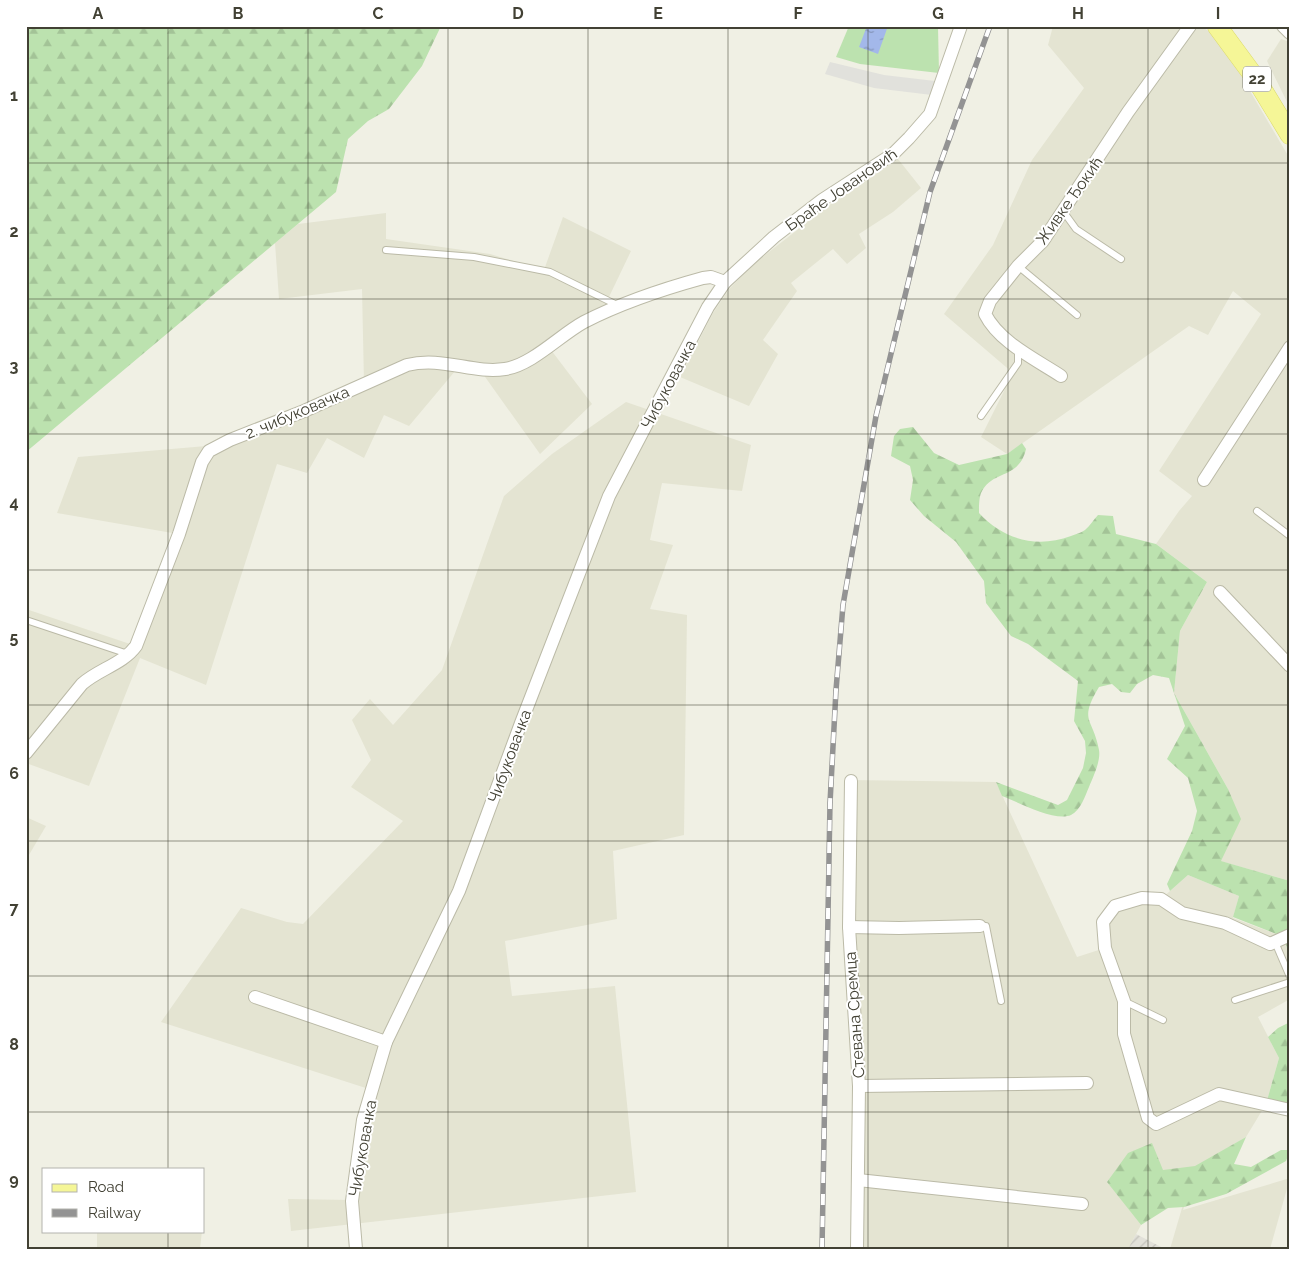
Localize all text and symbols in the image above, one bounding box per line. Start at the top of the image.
text: A [93,4,104,23]
text: B [233,4,244,23]
text: C [373,4,384,23]
text: D [512,4,524,23]
text: E [653,4,663,23]
text: F [793,4,803,23]
text: G [932,4,944,23]
text: H [1072,4,1084,23]
text: I [1216,4,1220,23]
road number: 22 [1243,66,1271,92]
text: 1 [10,86,18,105]
street label: Браће Јовановић [782,144,901,235]
street label: Живке Ђокић [1032,153,1107,248]
text: 2 [9,222,19,241]
street label: Чибуковачка [637,337,700,432]
text: 3 [10,357,19,376]
street label: 2. чибуковачка [242,382,352,443]
text: 4 [9,493,19,512]
text: 5 [10,628,19,647]
street label: Чибуковачка [484,707,535,805]
text: 6 [9,764,19,783]
text: 7 [10,899,19,918]
street label: Стевана Сремца [841,951,868,1079]
text: 8 [9,1035,19,1054]
street label: Чибуковачка [345,1098,380,1198]
legend [42,1168,205,1232]
text: 9 [9,1170,19,1189]
text: Road [88,1178,124,1196]
text: Railway [88,1204,141,1222]

